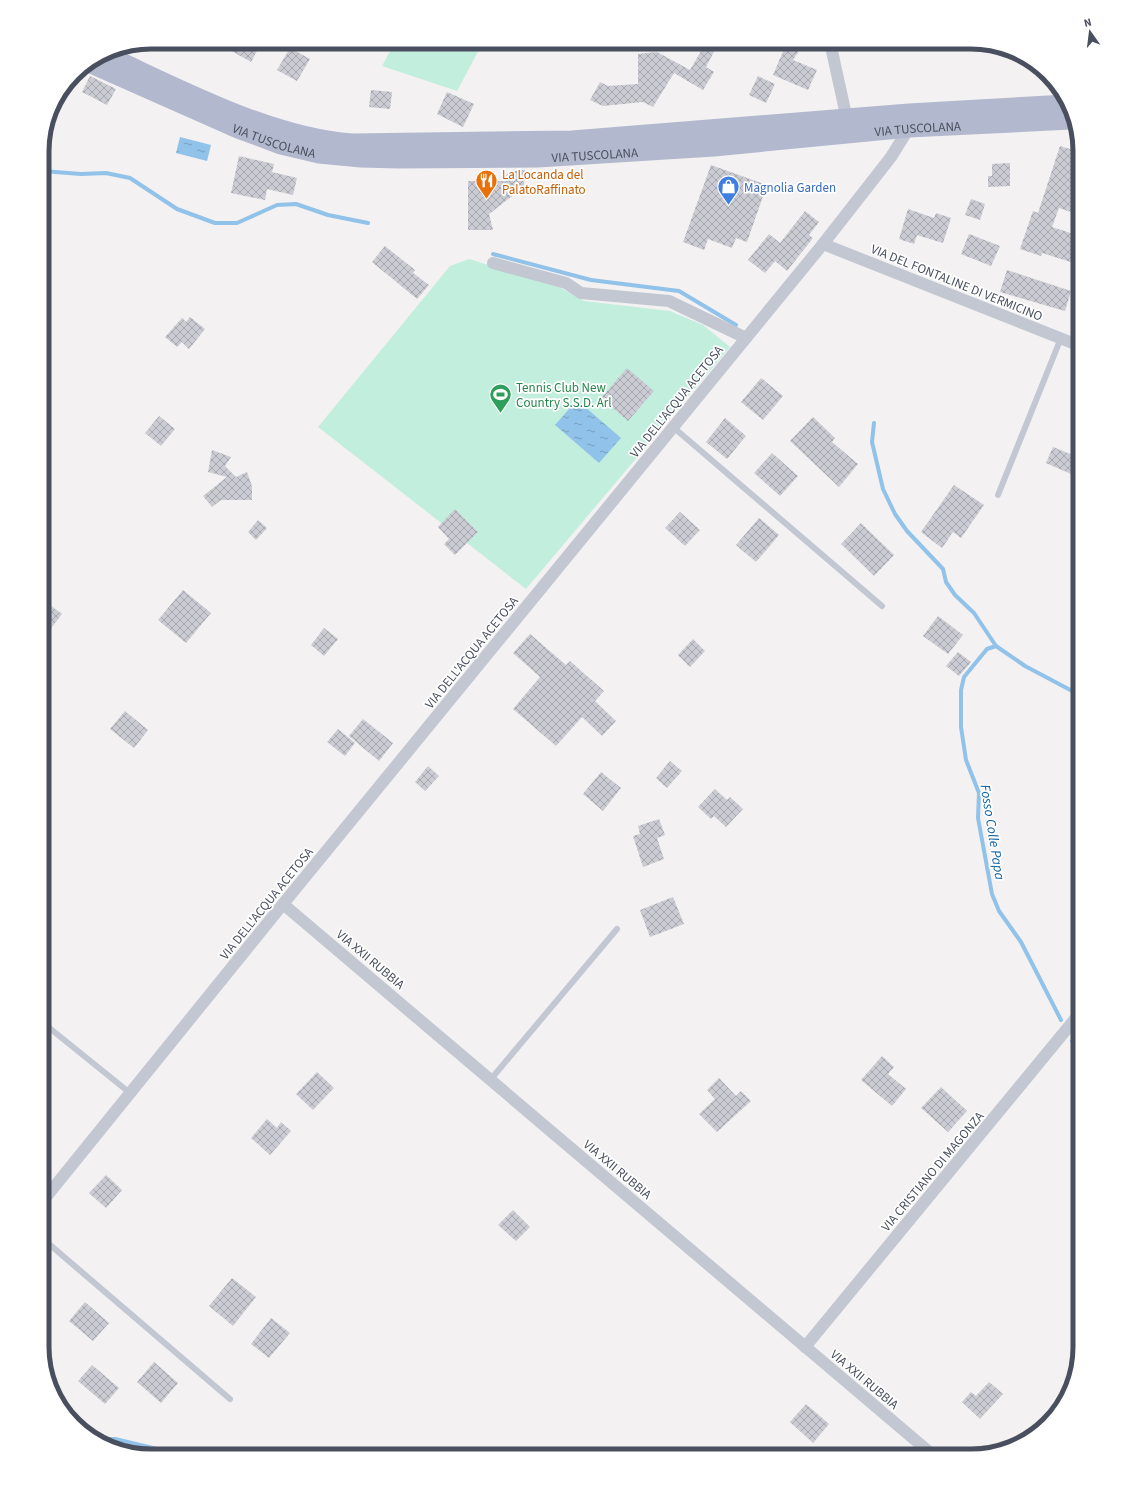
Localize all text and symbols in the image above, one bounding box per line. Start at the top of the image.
north arrow [1070,12,1110,52]
text: N [1082,15,1093,31]
street label: VIA TUSCOLANA [874,117,962,141]
street label: VIA TUSCOLANA [229,120,318,163]
street label: VIA TUSCOLANA [551,144,640,167]
place label: La Locanda del PalatoRaffinato [502,166,586,199]
restaurant icon: La Locanda del PalatoRaffinato [474,168,500,201]
shop icon: Magnolia Garden [715,174,741,207]
place label: Magnolia Garden [744,179,836,197]
street label: VIA DEL FONTALINE DI VERMICINO [868,240,1045,326]
street label: VIA DELL'ACQUA ACETOSA [626,341,728,462]
place label: Tennis Club New Country S.S.D. Arl [516,379,612,412]
sports icon: Tennis Club New Country S.S.D. Arl [488,381,514,414]
street label: VIA DELL'ACQUA ACETOSA [421,592,523,713]
water label: Fosso Colle Papa [975,783,1009,882]
street label: VIA DELL'ACQUA ACETOSA [216,843,318,964]
street label: VIA XXII RUBBIA [332,926,409,994]
street label: VIA CRISTIANO DI MAGONZA [877,1107,989,1235]
street label: VIA XXII RUBBIA [579,1136,656,1204]
street label: VIA XXII RUBBIA [826,1346,903,1414]

